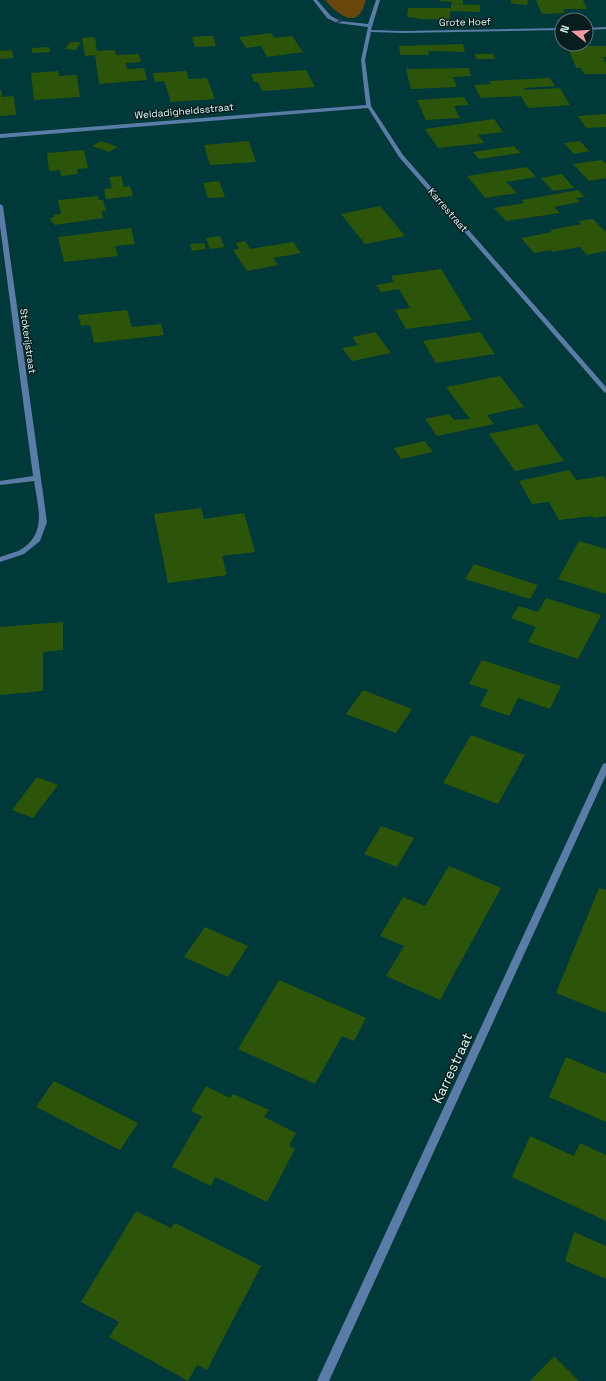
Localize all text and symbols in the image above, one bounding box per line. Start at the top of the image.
north arrow [554,12,594,52]
street label: Grote Hoef [439,15,492,29]
one-way arrow [335,16,342,24]
text: N [557,24,572,35]
street label: Weldadigheidsstraat [134,100,235,122]
street label: Karrestraat [425,185,471,235]
street label: Stokerijstraat [17,308,39,375]
street label: Karrestraat [428,1030,476,1106]

